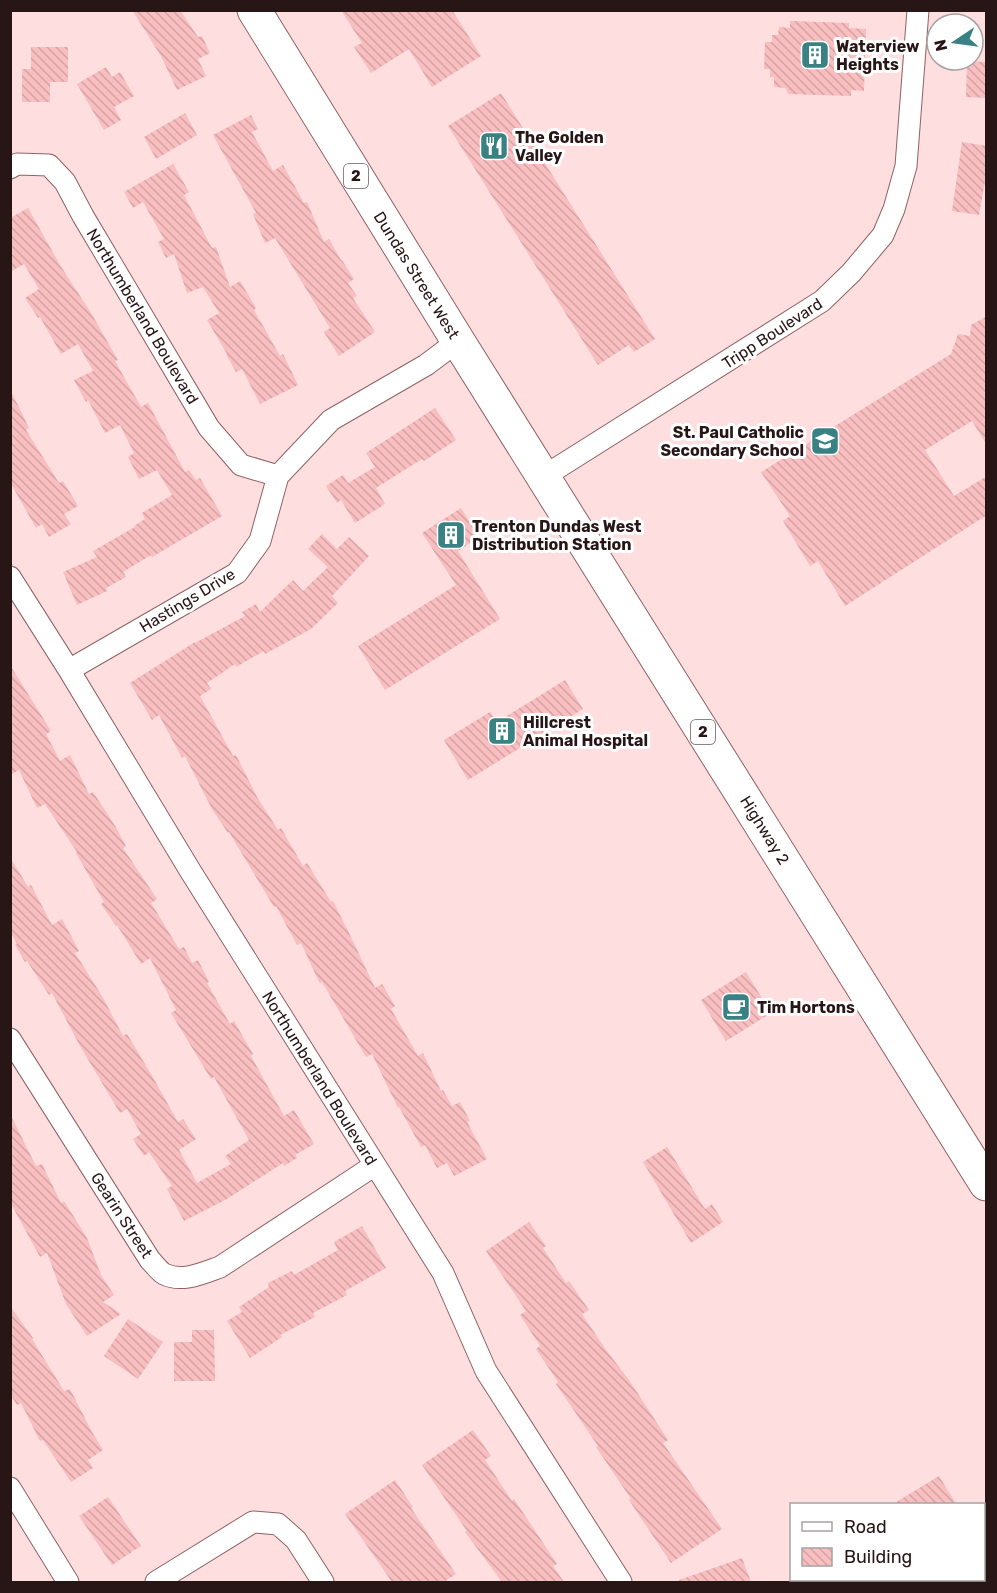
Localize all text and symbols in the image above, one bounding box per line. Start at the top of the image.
north arrow [925,12,985,72]
place label: Waterview Heights [836,37,920,74]
text: N [930,38,951,53]
building icon: Waterview Heights [799,39,831,71]
place label: The Golden Valley [515,128,604,165]
restaurant icon: The Golden Valley [478,130,510,162]
road number: 2 [344,164,368,188]
street label: Dundas Street West [370,208,463,342]
street label: Northumberland Boulevard [83,225,203,408]
street label: Tripp Boulevard [719,294,826,373]
place label: St. Paul Catholic Secondary School [660,423,804,460]
school or university icon: St. Paul Catholic Secondary School [809,425,841,457]
place label: Trenton Dundas West Distribution Station [472,517,642,554]
building icon: Trenton Dundas West Distribution Station [435,519,467,551]
street label: Hastings Drive [136,564,239,636]
place label: Hillcrest Animal Hospital [523,713,648,750]
building icon: Hillcrest Animal Hospital [486,715,518,747]
road number: 2 [691,720,715,744]
street label: Highway 2 [736,792,793,868]
street label: Northumberland Boulevard [258,988,381,1169]
cafe icon: Tim Hortons [720,991,752,1023]
place label: Tim Hortons [757,998,855,1017]
street label: Gearin Street [87,1169,156,1262]
legend [790,1503,985,1581]
text: Road [844,1516,887,1538]
text: Building [844,1546,912,1568]

